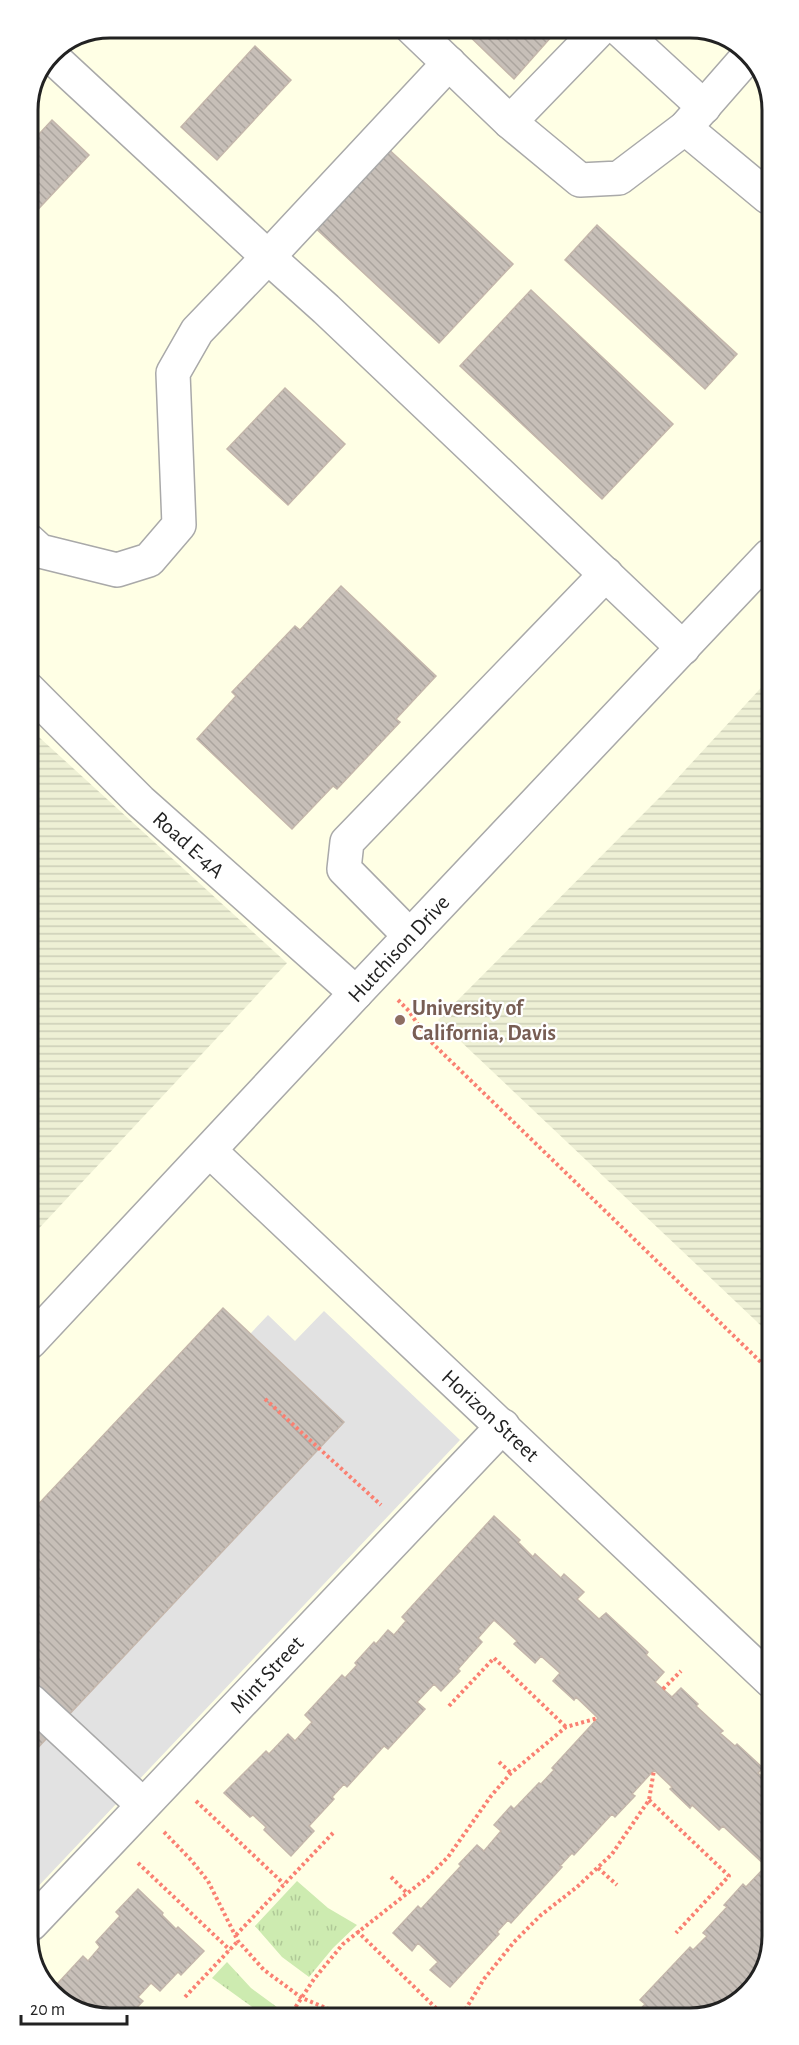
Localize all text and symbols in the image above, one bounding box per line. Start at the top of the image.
street label: Road E-4A [149,807,228,882]
street label: Hutchison Drive [344,891,454,1006]
place label: University of California, Davis [412,997,556,1044]
marker: University of California, Davis [393,1013,407,1027]
street label: Horizon Street [438,1365,543,1466]
street label: Mint Street [226,1632,308,1717]
scale bar [21,1988,128,2026]
text: 20 m [30,2001,65,2019]

